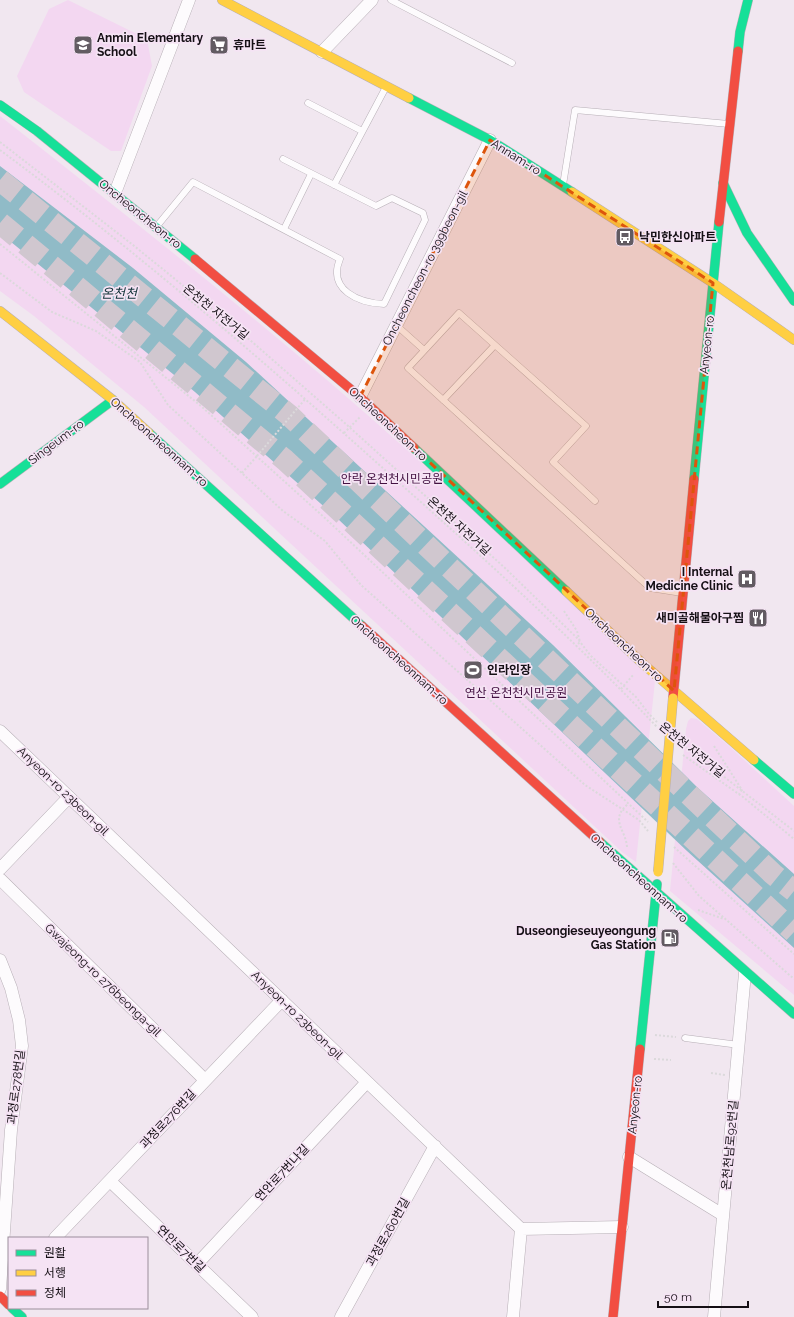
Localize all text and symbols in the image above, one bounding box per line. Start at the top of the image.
place label: Anmin Elementary School [97,31,204,59]
school or university icon: Anmin Elementary School [72,34,94,56]
supermarket icon: 휴마트 [208,34,230,56]
place label: 휴마트 [233,38,266,52]
street label: Annam-ro [489,136,543,178]
street label: Oncheoncheon-ro [96,177,184,251]
street label: Oncheoncheon-ro 399beon-gil [380,187,471,348]
bus stop icon: 낙민한신아파트 [614,226,636,248]
place label: 낙민한신아파트 [639,230,716,244]
street label: 온천천 자전거길 [180,281,252,343]
water label: 온천천 [101,286,138,301]
street label: Anyeon-ro [697,315,717,375]
street label: Oncheoncheon-ro [346,384,430,464]
street label: Oncheoncheonnam-ro [107,395,211,489]
street label: Singeum-ro [26,417,86,467]
park label: 안락 온천천시민공원 [341,472,443,486]
street label: 온천천 자전거길 [424,494,494,558]
place label: I Internal Medicine Clinic [645,565,733,593]
hospital icon: I Internal Medicine Clinic [736,568,758,590]
street label: Oncheoncheon-ro [582,605,666,685]
restaurant icon: 새미골해물아구찜 [747,607,769,629]
place label: 새미골해물아구찜 [656,611,744,625]
street label: Oncheoncheonnam-ro [347,613,451,707]
sports icon: 인라인장 [462,659,484,681]
place label: 인라인장 [487,663,531,677]
park label: 연산 온천천시민공원 [465,686,567,700]
street label: 온천천 자전거길 [656,719,728,781]
street label: Anyeon-ro 23beon-gil [14,744,112,839]
street label: Oncheoncheonnam-ro [587,831,691,925]
street label: Gwajeong-ro 276beonga-gil [42,921,165,1040]
place label: Duseongieseuyeongung Gas Station [516,924,656,952]
fuel station icon: Duseongieseuyeongung Gas Station [659,927,681,949]
street label: Anyeon-ro 23beon-gil [248,968,346,1063]
street label: 과정로278번길 [4,1049,28,1125]
street label: Anyeon-ro [625,1075,645,1135]
street label: 과정로276번길 [137,1087,199,1151]
street label: 온천천남로92번길 [719,1099,741,1191]
street label: 연안로7번나길 [252,1142,312,1204]
street label: 과정로260번길 [363,1195,413,1269]
street label: 연안로7번길 [154,1223,208,1275]
legend [8,1237,148,1309]
text: 원활 [44,1246,66,1260]
text: 서행 [44,1266,66,1280]
scale bar [658,1283,748,1309]
text: 정체 [44,1286,66,1300]
text: 50 m [664,1290,692,1304]

